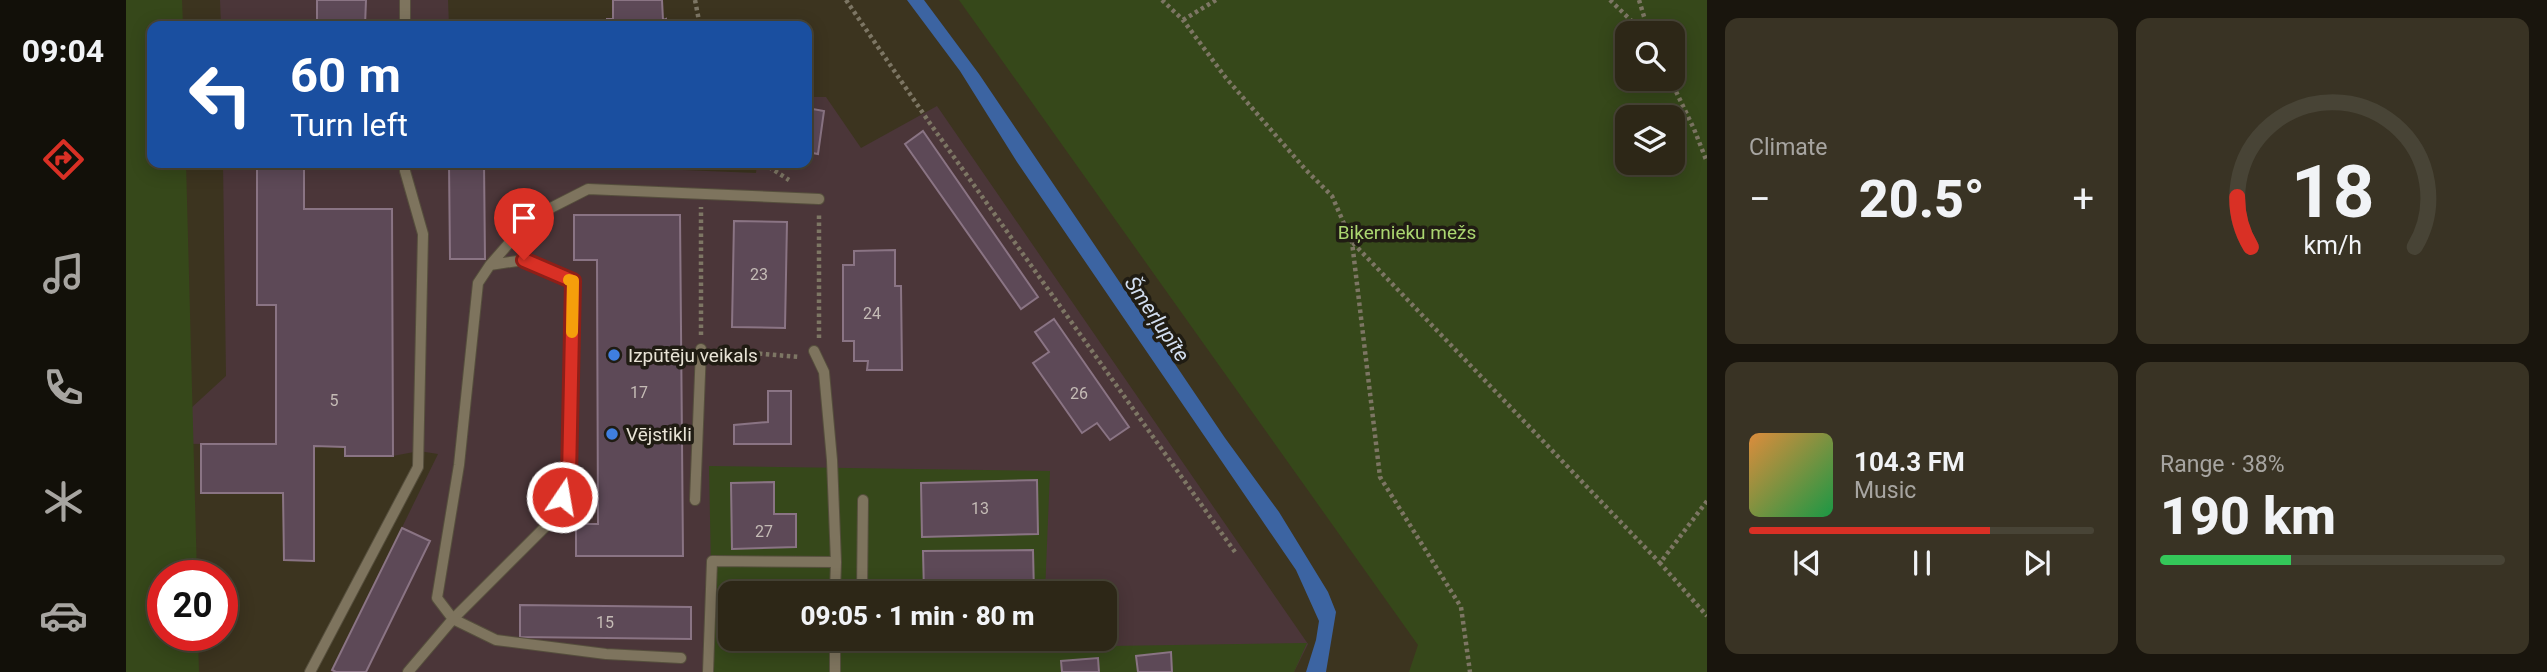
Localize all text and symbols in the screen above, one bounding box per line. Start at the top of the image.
map controls [1615,21,1685,175]
button: search [1615,21,1685,91]
text: 09:04 [22,32,104,70]
text: 60 m [290,47,401,104]
icon: left [175,49,266,140]
button: layers [1615,105,1685,175]
text: Turn left [290,106,408,144]
text: Climate [1749,134,1828,161]
icon: directions [39,135,88,184]
text: 18 [2291,149,2374,235]
text: 20.5° [1859,169,1985,230]
text: − [1749,177,1771,221]
text: + [2072,177,2094,221]
pin [494,188,554,260]
icon: arrive [505,199,543,237]
park label: Biķernieku mežs [1338,221,1476,244]
text: km/h [2303,231,2362,260]
icon: music [39,249,88,298]
house number: 23 [750,265,768,284]
water label: Šmerļupīte [1120,271,1195,366]
house number: 24 [863,304,881,323]
place label: Izpūtēju veikals [628,344,758,367]
marker: Izpūtēju veikals [606,347,622,363]
icon: phone [39,363,88,412]
house number: 17 [630,383,648,402]
house number: 26 [1070,384,1088,403]
house number: 5 [330,391,339,410]
place label: Vējstikli [626,423,692,446]
marker: Vējstikli [604,426,620,442]
text: 104.3 FM [1854,447,1965,477]
text: Range · 38% [2160,451,2285,478]
position arrow [525,460,599,534]
icon: climate [39,477,88,526]
text: Music [1854,477,1916,504]
text: 190 km [2160,486,2336,547]
house number: 13 [971,499,989,518]
house number: 27 [755,522,773,541]
icon: previous [1788,544,1826,582]
icon: pause [1903,544,1941,582]
icon: next [2018,544,2056,582]
speed limit sign: 20 [147,560,238,651]
icon: car [39,591,88,640]
text: 09:05 · 1 min · 80 m [800,601,1035,631]
house number: 15 [596,613,614,632]

